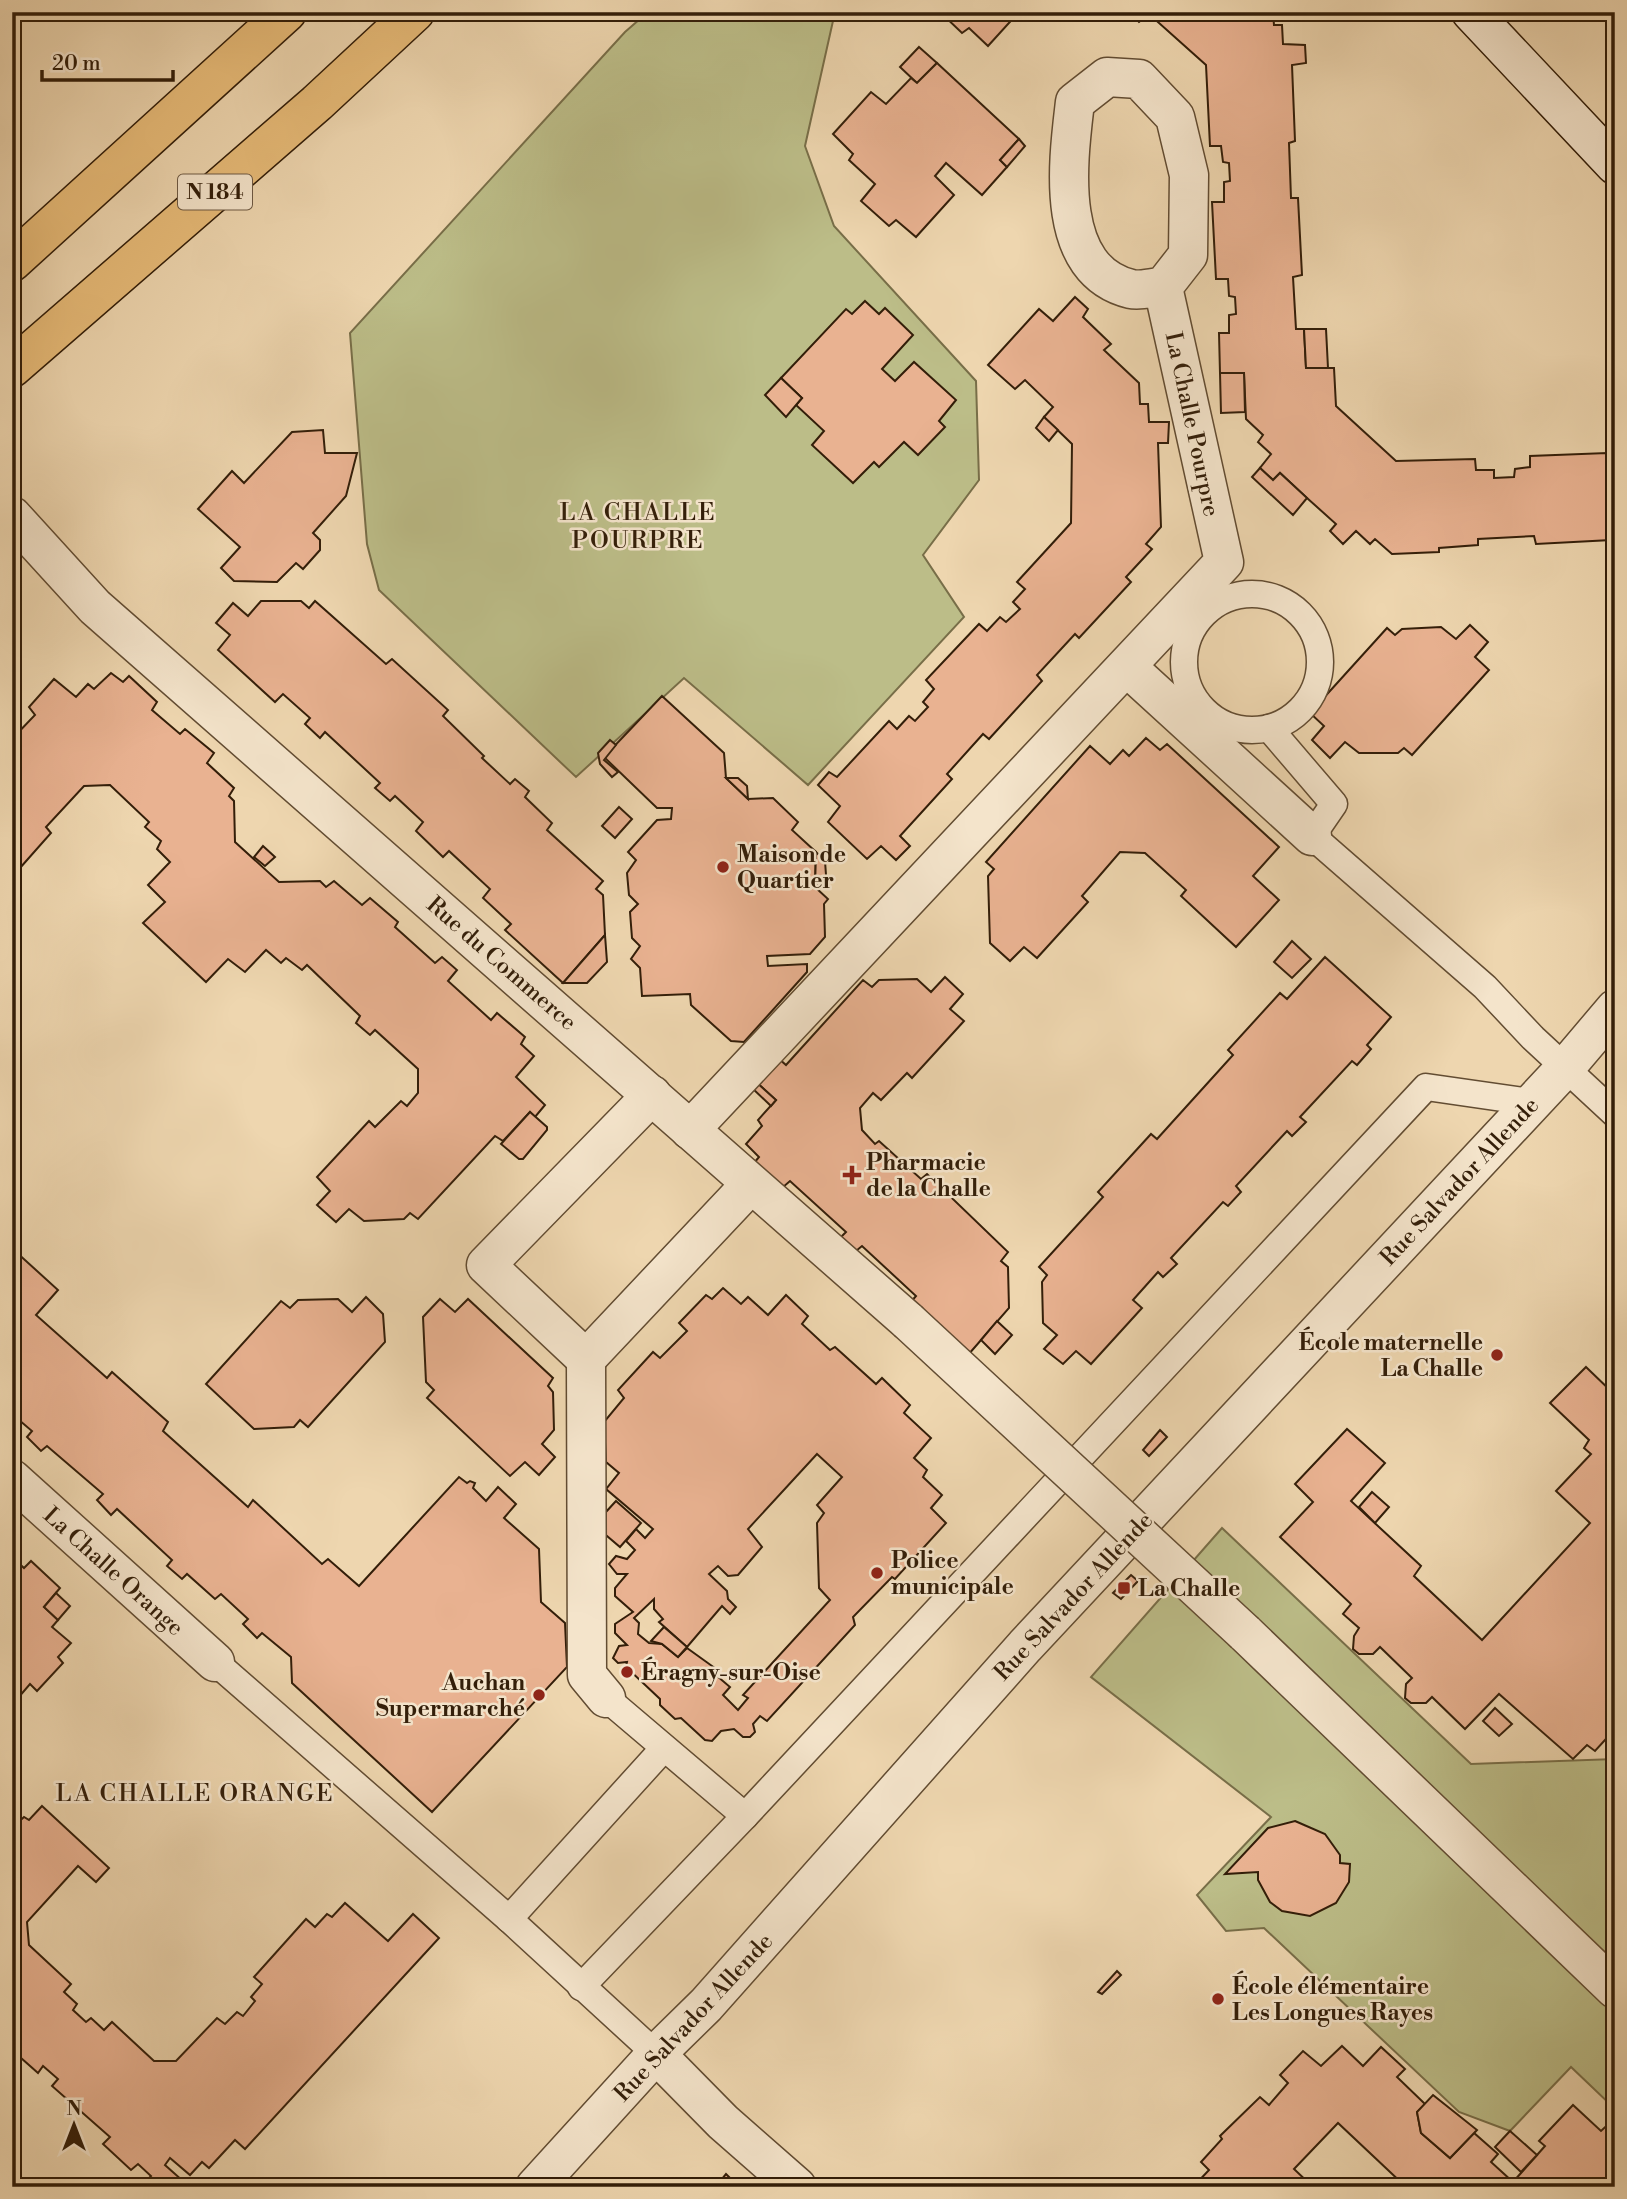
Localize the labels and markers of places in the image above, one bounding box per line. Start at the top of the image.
place label: Maison de Quartier [737,841,846,895]
marker: Maison de Quartier [715,859,731,875]
place label: Pharmacie de la Challe [866,1149,991,1203]
marker: Pharmacie de la Challe [844,1167,860,1183]
place label: École maternelle La Challe [1298,1326,1483,1383]
marker: École maternelle La Challe [1489,1347,1505,1363]
place label: Police municipale [891,1547,1014,1601]
marker: Police municipale [869,1565,885,1581]
place label: La Challe [1138,1575,1240,1603]
marker: La Challe [1116,1580,1132,1596]
place label: Éragny-sur-Oise [641,1656,821,1687]
marker: Éragny-sur-Oise [619,1664,635,1680]
place label: Auchan Supermarché [376,1669,525,1723]
marker: Auchan Supermarché [531,1687,547,1703]
place label: École élémentaire Les Longues Rayes [1232,1970,1433,2027]
marker: École élémentaire Les Longues Rayes [1210,1991,1226,2007]

